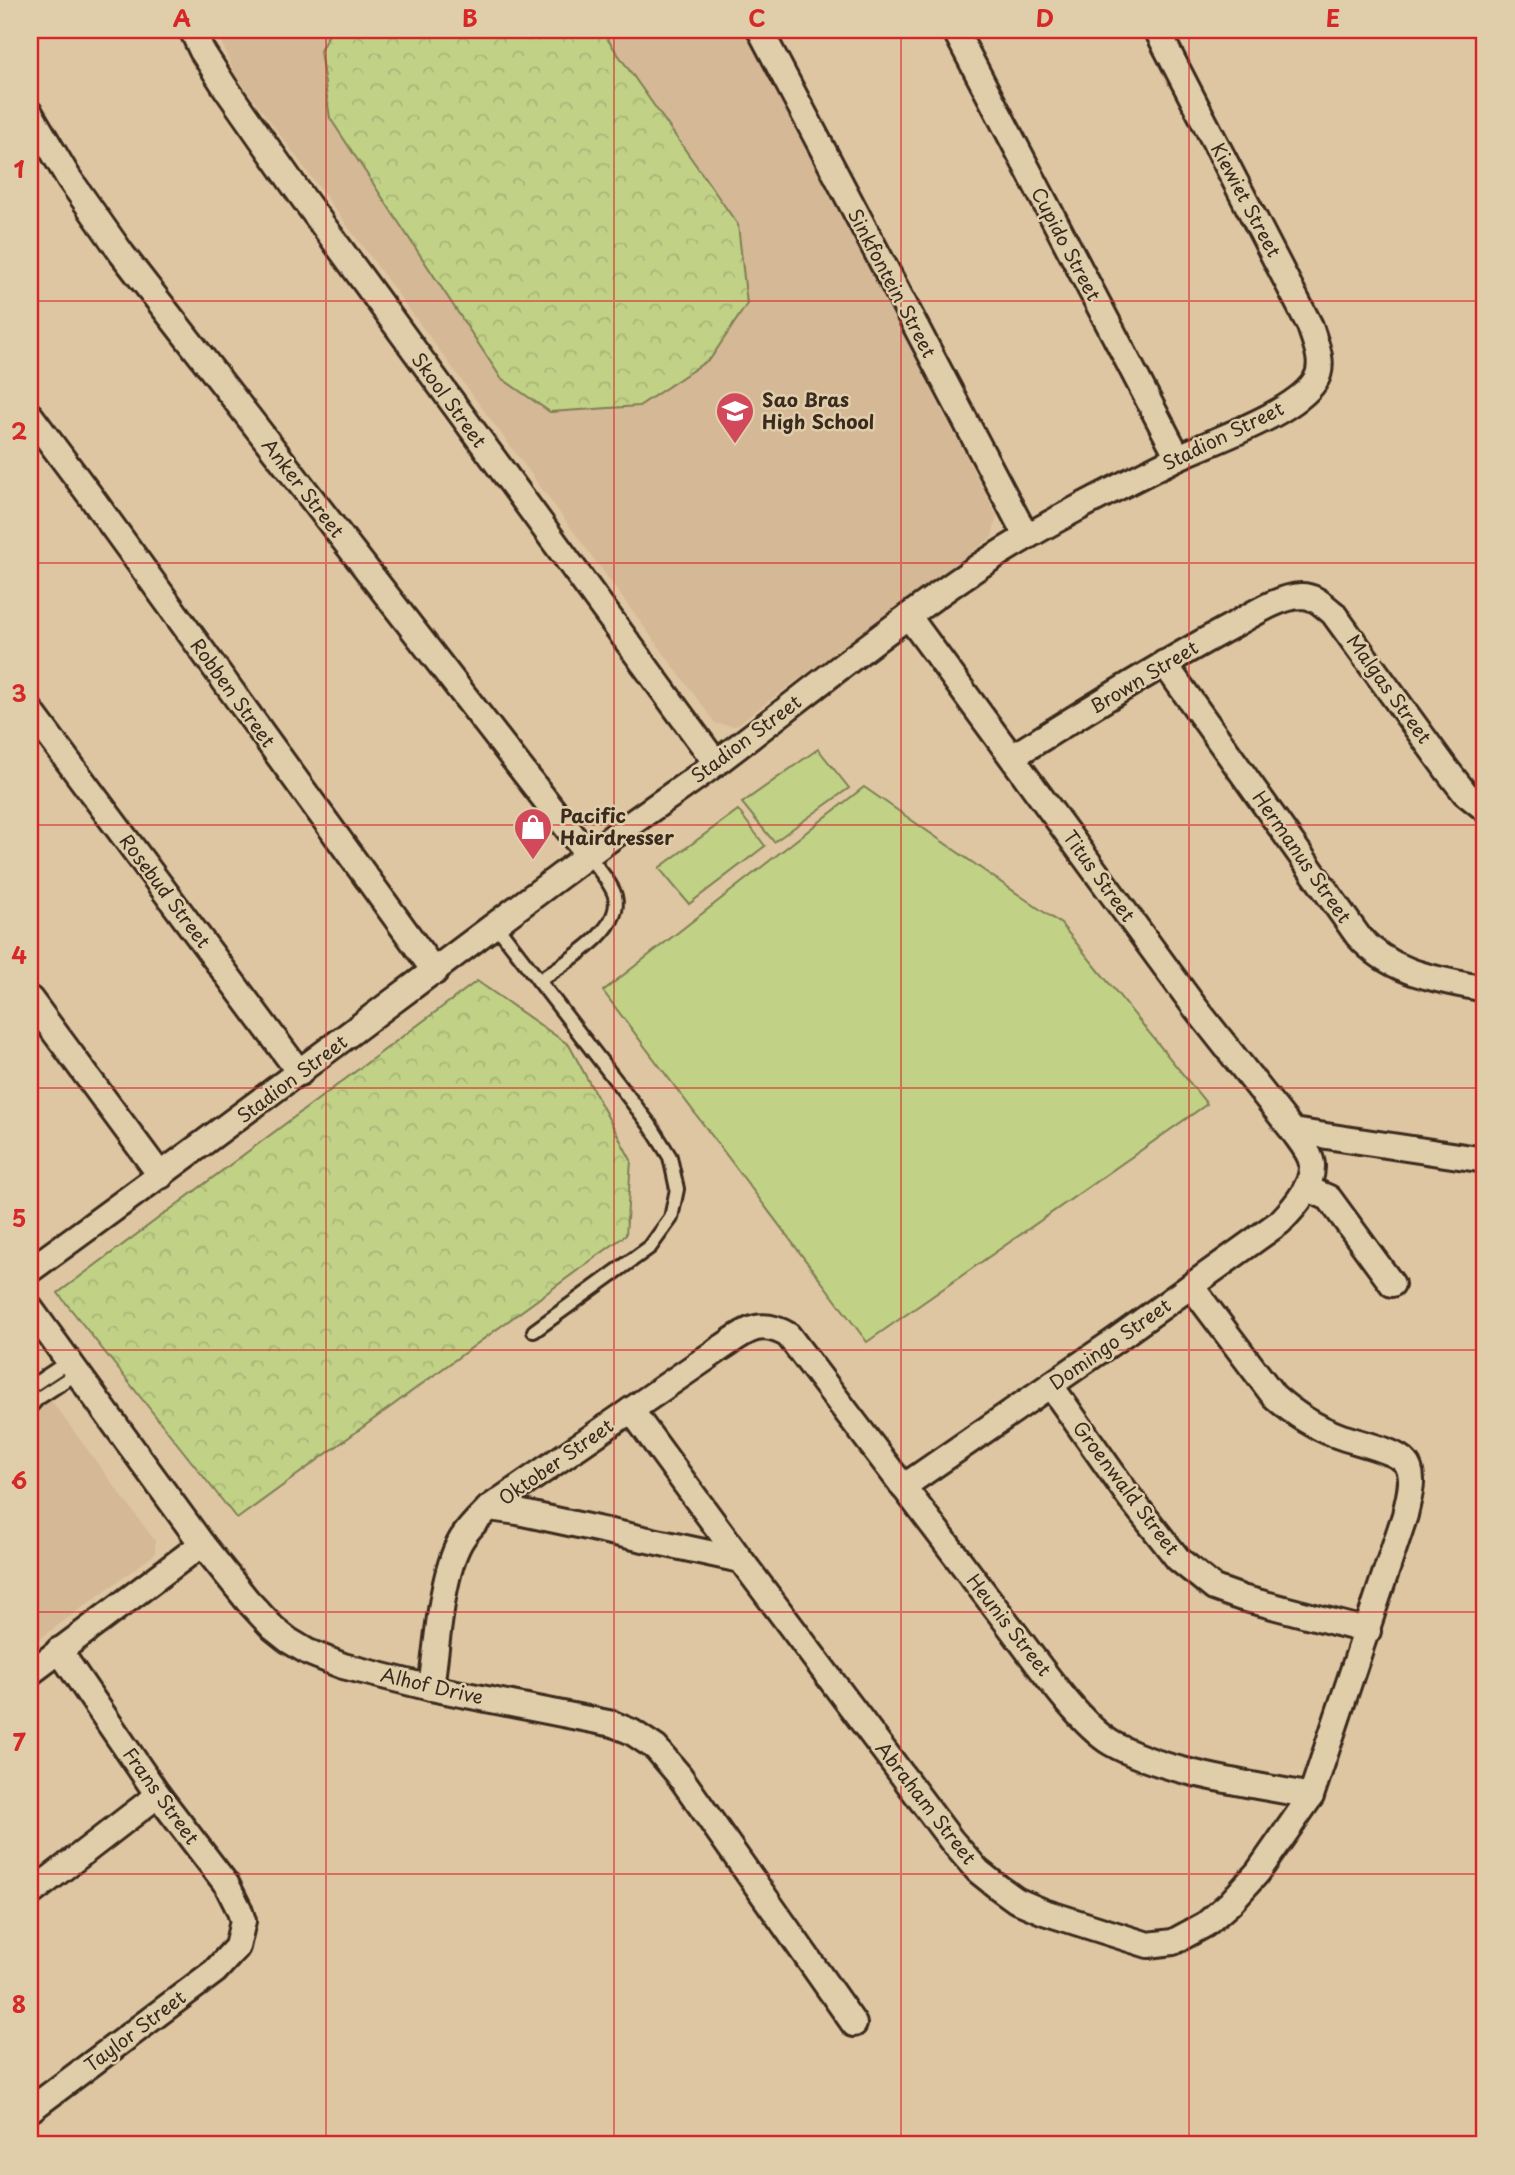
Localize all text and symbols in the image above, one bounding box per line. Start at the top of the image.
text: A [173,0,191,35]
text: B [462,0,478,35]
text: C [748,0,766,35]
text: D [1036,0,1054,35]
text: E [1326,0,1340,35]
street label: Kiewiet Street [1205,137,1289,262]
text: 1 [14,151,25,186]
street label: Cupido Street [1025,182,1109,306]
street label: Sinkfontein Street [842,203,944,362]
street label: Skool Street [406,346,494,453]
place label: Sao Bras High School [762,385,874,435]
school or university icon: Sao Bras High School [714,390,756,445]
street label: Stadion Street [1157,393,1288,477]
text: 2 [11,413,27,448]
street label: Anker Street [256,432,352,543]
street label: Malgas Street [1341,628,1439,749]
street label: Robben Street [185,632,283,753]
street label: Brown Street [1084,633,1203,720]
text: 3 [11,675,27,710]
street label: Stadion Street [684,687,807,789]
street label: Hermanus Street [1247,785,1359,928]
place label: Pacific Hairdresser [560,801,674,851]
shop icon: Pacific Hairdresser [512,806,554,861]
street label: Titus Street [1057,824,1143,927]
street label: Rosebud Street [113,827,218,954]
text: 4 [11,937,27,972]
street label: Stadion Street [230,1027,353,1129]
text: 5 [12,1200,26,1235]
street label: Domingo Street [1043,1291,1176,1396]
street label: Oktober Street [492,1411,619,1511]
street label: Groenwald Street [1067,1414,1187,1561]
text: 6 [11,1462,27,1497]
street label: Heunis Street [961,1567,1059,1682]
street label: Alhof Drive [378,1660,486,1710]
text: 7 [12,1724,26,1759]
street label: Abraham Street [870,1735,984,1870]
street label: Frans Street [117,1741,207,1850]
street label: Taylor Street [78,1983,191,2078]
text: 8 [12,1986,26,2021]

